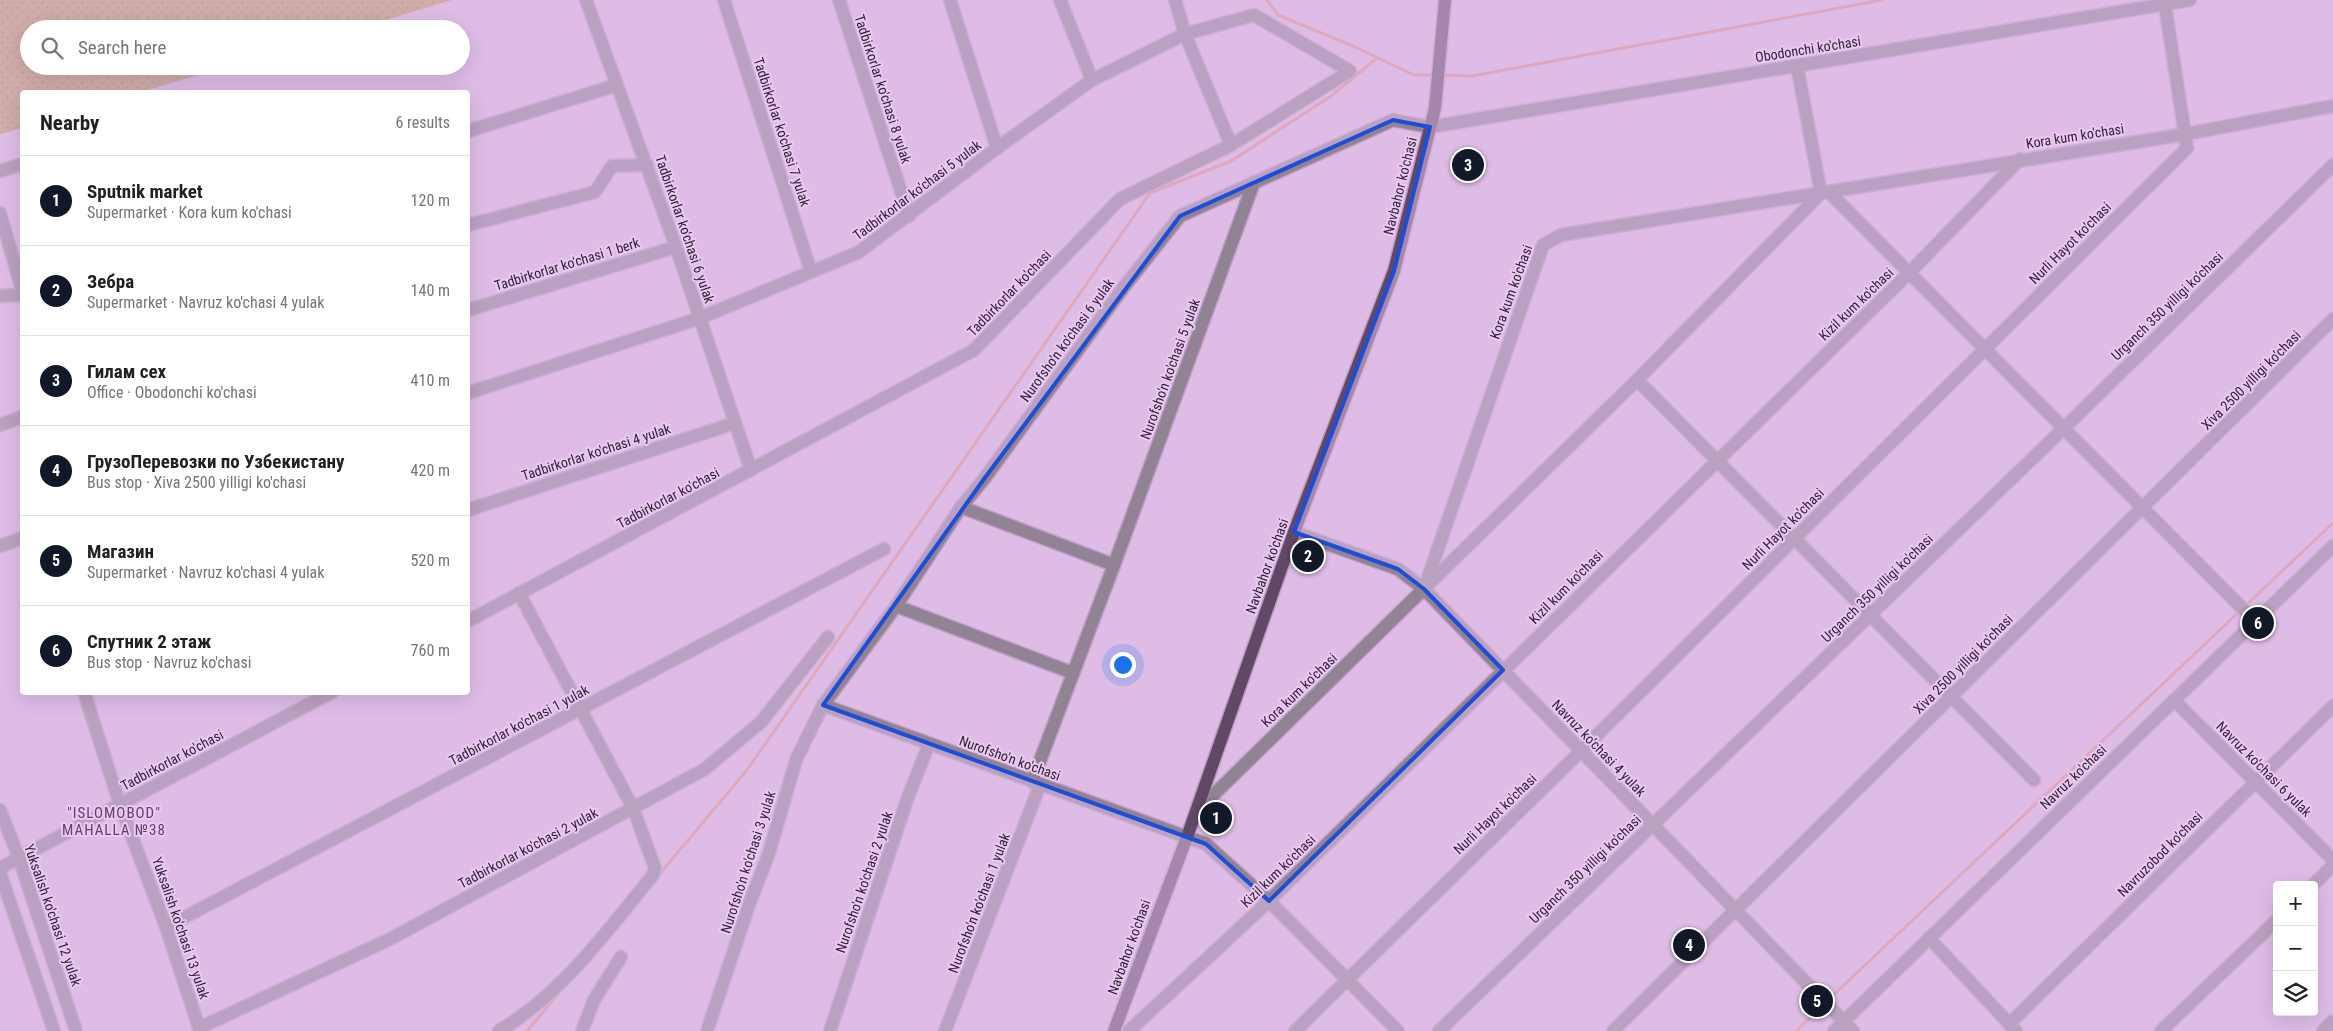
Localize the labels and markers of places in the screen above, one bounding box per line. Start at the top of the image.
pin: 3 [1452,146,1484,184]
pin: 2 [1292,537,1324,575]
pin: 6 [2242,604,2274,642]
pin: 1 [1200,799,1232,837]
pin: 4 [1673,926,1705,964]
pin: 5 [1801,982,1833,1020]

